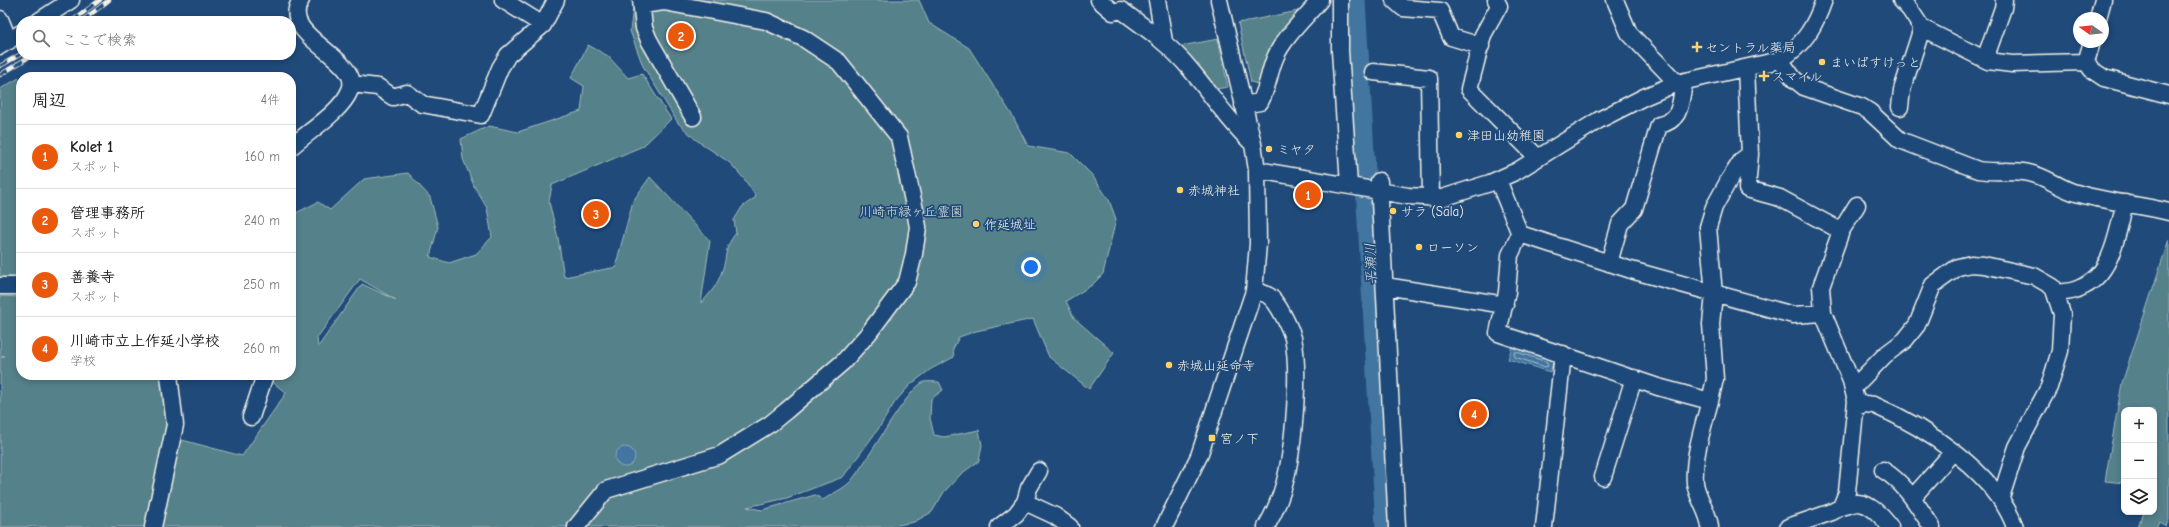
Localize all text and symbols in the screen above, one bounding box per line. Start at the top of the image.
north arrow [2073,12,2109,48]
search box [16,16,296,60]
pin: 2 [668,21,694,51]
icon: search [30,27,52,49]
text: ここで検索 [62,31,137,49]
place label: セントラル薬局 [1705,40,1795,55]
marker: セントラル薬局 [1692,42,1702,52]
place label: まいばすけっと [1830,55,1921,70]
marker: まいばすけっと [1817,57,1827,67]
place label: スマイル [1772,69,1822,84]
marker: スマイル [1759,71,1769,81]
text: 周辺 [32,91,66,110]
text: 4件 [261,92,280,107]
place label: 津田山幼稚園 [1467,128,1545,143]
marker: 津田山幼稚園 [1454,130,1464,140]
text: Kolet 1 [70,138,113,156]
place label: ミヤタ [1277,142,1316,157]
marker: ミヤタ [1264,144,1274,154]
text: 1 [42,149,48,164]
text: 160 m [245,149,280,164]
text: スポット [70,159,122,174]
pin: 1 [1295,180,1321,210]
place label: 赤城神社 [1188,183,1240,198]
marker: 赤城神社 [1175,185,1185,195]
pin: 3 [583,199,609,229]
text: 管理事務所 [70,204,145,222]
park label: 川崎市緑ヶ丘霊園 [859,204,963,219]
place label: サラ (Sala) [1401,204,1464,219]
marker: サラ (Sala) [1388,206,1398,216]
text: 2 [42,213,48,228]
text: 240 m [244,213,280,228]
place label: 作延城址 [984,217,1036,232]
marker: 作延城址 [971,219,981,229]
text: スポット [70,225,122,240]
place label: ローソン [1427,240,1479,255]
marker: ローソン [1414,242,1424,252]
water label: 平瀬川 [1361,243,1381,285]
your location [1021,257,1041,277]
text: 善養寺 [70,268,115,286]
text: 3 [42,277,48,292]
text: 250 m [243,277,280,292]
text: スポット [70,289,122,304]
text: 川崎市立上作延小学校 [70,332,220,350]
text: 4 [42,341,48,356]
text: 260 m [243,341,280,356]
text: 学校 [70,353,96,368]
place label: 赤城山延命寺 [1177,358,1255,373]
marker: 赤城山延命寺 [1164,360,1174,370]
pin: 4 [1461,399,1487,429]
map controls [2121,407,2157,515]
button: + [2121,407,2157,443]
place label: 宮ノ下 [1220,431,1259,446]
marker: 宮ノ下 [1207,433,1217,443]
button: − [2121,443,2157,479]
button: layers [2121,479,2157,515]

